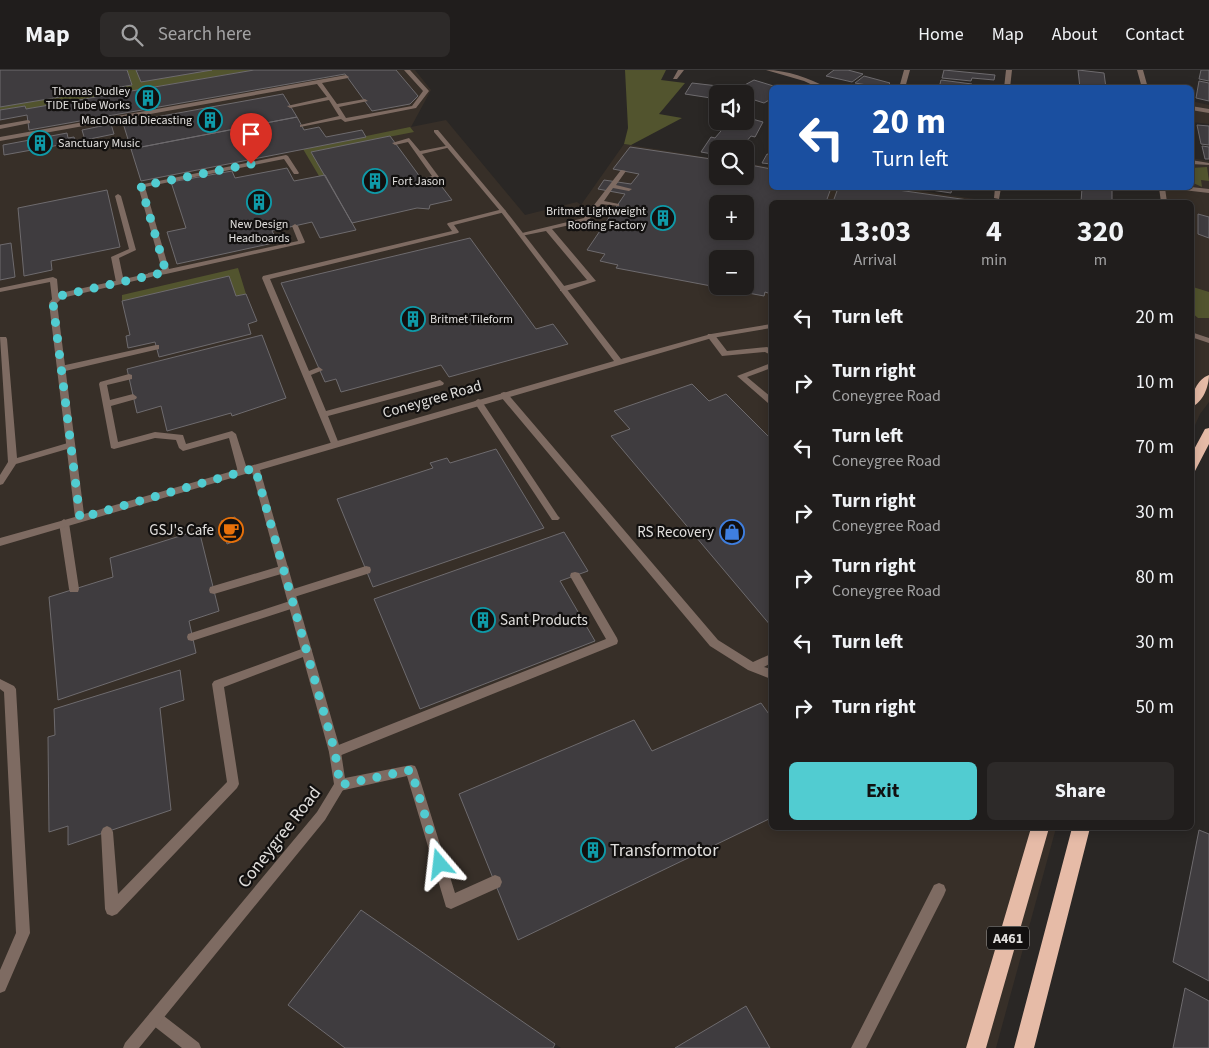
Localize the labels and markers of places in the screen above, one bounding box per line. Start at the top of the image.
place label: Thomas Dudley TIDE Tube Works [46,83,130,114]
building icon: Thomas Dudley TIDE Tube Works [135,85,161,111]
building icon: MacDonald Diecasting [197,107,223,133]
place label: MacDonald Diecasting [81,112,192,129]
pin [230,113,272,164]
building icon: Sanctuary Music [27,130,53,156]
place label: Sanctuary Music [58,135,141,152]
building icon: Fort Jason [362,168,388,194]
place label: Fort Jason [392,173,445,190]
building icon: New Design Headboards [246,189,272,215]
place label: Britmet Lightweight Roofing Factory [546,203,646,234]
building icon: Britmet Lightweight Roofing Factory [650,205,676,231]
place label: New Design Headboards [228,216,290,247]
building icon: Britmet Tileform [400,306,426,332]
place label: Britmet Tileform [430,311,513,328]
cafe icon: GSJ's Cafe [218,517,244,543]
shop icon: RS Recovery [719,519,745,545]
place label: GSJ's Cafe [149,520,214,541]
place label: RS Recovery [637,522,714,543]
building icon: Sant Products [470,607,496,633]
place label: Sant Products [500,610,588,631]
building icon: Transformotor [580,837,606,863]
place label: Transformotor [610,838,719,863]

